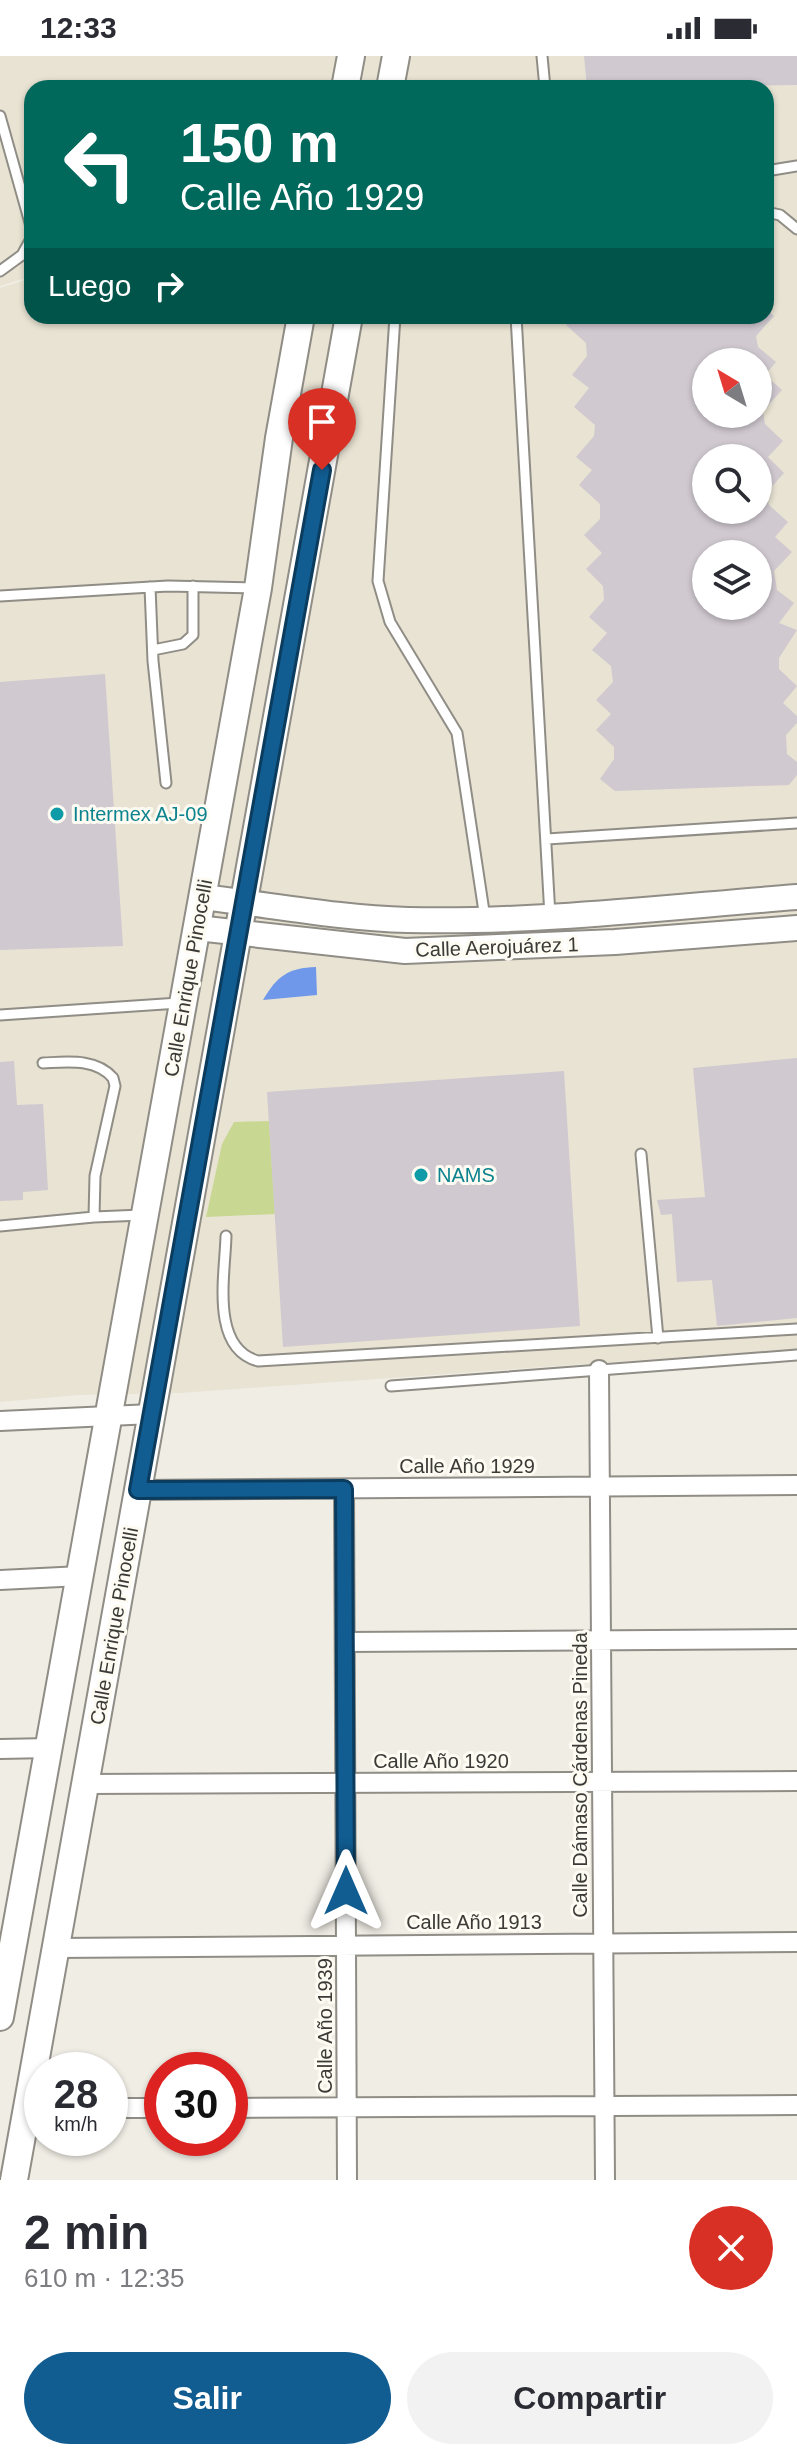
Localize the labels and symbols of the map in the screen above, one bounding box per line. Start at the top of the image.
north arrow [692,348,772,428]
pin [288,388,356,470]
place label: Intermex AJ-09 [73,803,208,825]
marker: Intermex AJ-09 [48,805,66,823]
street label: Calle Enrique Pinocelli [160,878,216,1078]
street label: Calle Aerojuárez 1 [415,933,579,961]
place label: NAMS [437,1164,495,1186]
marker: NAMS [412,1166,430,1184]
street label: Calle Año 1929 [399,1455,535,1477]
street label: Calle Enrique Pinocelli [86,1526,142,1726]
street label: Calle Dámaso Cárdenas Pineda [569,1631,591,1918]
street label: Calle Año 1920 [373,1750,509,1772]
position arrow [304,1849,388,1933]
street label: Calle Año 1913 [406,1911,542,1933]
street label: Calle Año 1939 [314,1958,336,2094]
speed limit sign: 30 [144,2052,248,2156]

